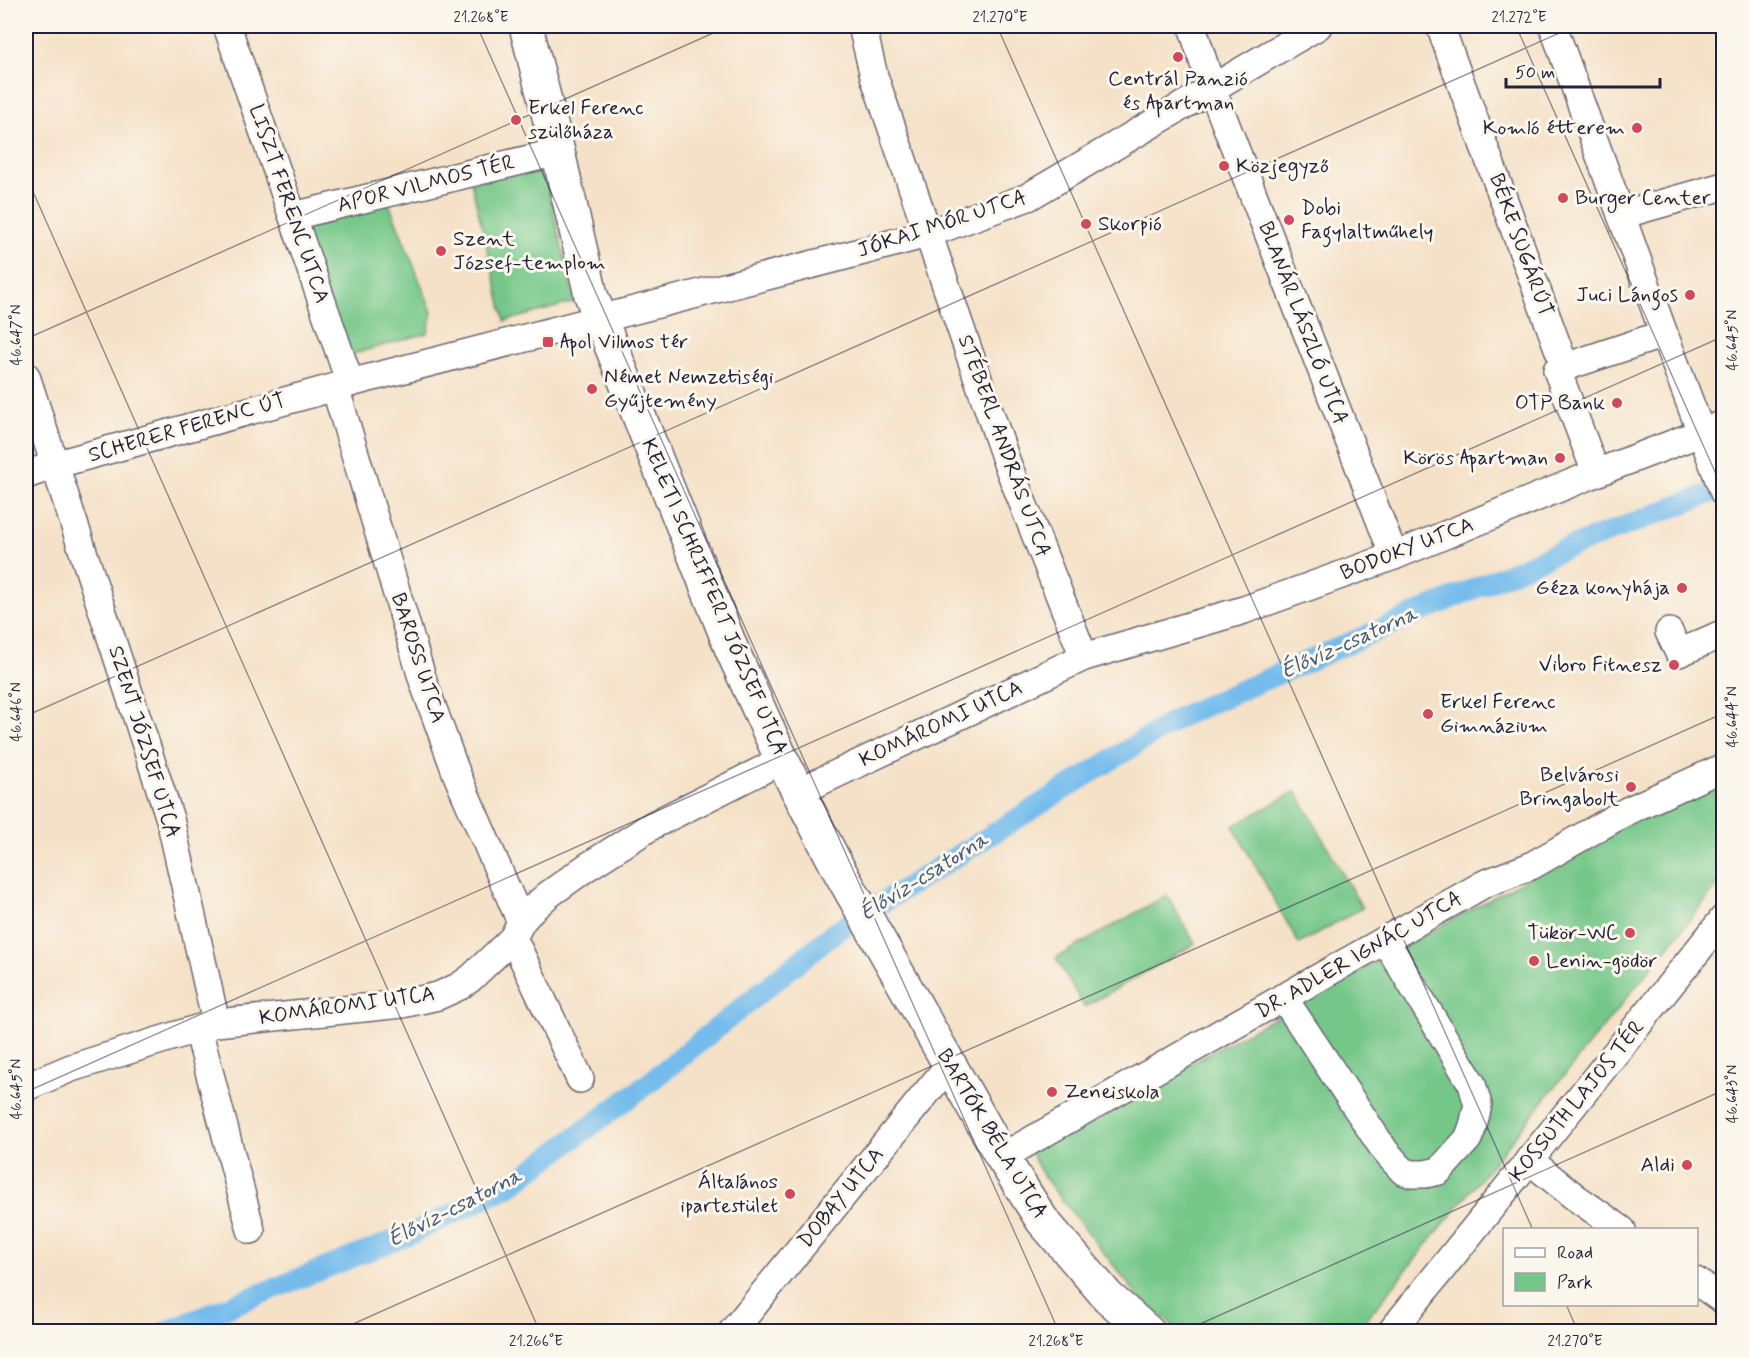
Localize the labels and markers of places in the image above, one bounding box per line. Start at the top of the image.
marker: Centrál Panzió és Apartman [1171,50,1185,64]
place label: Centrál Panzió és Apartman [1108,65,1248,118]
place label: Erkel Ferenc szülőháza [528,94,643,146]
marker: Erkel Ferenc szülőháza [509,113,523,127]
place label: Komló étterem [1483,114,1625,142]
marker: Komló étterem [1630,121,1644,135]
place label: Közjegyző [1236,152,1329,181]
marker: Közjegyző [1217,159,1231,173]
place label: Burger Center [1575,184,1711,213]
marker: Burger Center [1556,191,1570,205]
place label: Dobi Fagylaltműhely [1301,194,1434,248]
place label: Skorpió [1098,210,1162,238]
marker: Dobi Fagylaltműhely [1282,213,1296,227]
marker: Skorpió [1079,217,1093,231]
place label: Szent József-templom [453,225,606,277]
marker: Szent József-templom [434,244,448,258]
place label: Juci Lángos [1576,281,1678,311]
marker: Juci Lángos [1683,288,1697,302]
place label: Apol Vilmos tér [560,328,688,357]
marker: Apol Vilmos tér [541,335,555,349]
place label: Német Nemzetiségi Gyűjtemény [604,363,774,415]
marker: Német Nemzetiségi Gyűjtemény [585,382,599,396]
place label: OTP Bank [1515,389,1605,417]
marker: OTP Bank [1610,396,1624,410]
place label: Körös Apartman [1403,444,1548,473]
marker: Körös Apartman [1553,451,1567,465]
place label: Géza konyhája [1535,574,1670,602]
marker: Géza konyhája [1675,581,1689,595]
place label: Vibro Fitnesz [1539,651,1662,679]
marker: Vibro Fitnesz [1667,658,1681,672]
place label: Erkel Ferenc Gimnázium [1440,688,1555,740]
marker: Erkel Ferenc Gimnázium [1421,707,1435,721]
place label: Belvárosi Bringabolt [1519,761,1620,813]
marker: Belvárosi Bringabolt [1624,780,1638,794]
place label: Tükör-WC [1527,919,1618,947]
marker: Tükör-WC [1623,926,1637,940]
place label: Lenin-gödör [1546,947,1658,975]
marker: Lenin-gödör [1527,954,1541,968]
place label: Zeneiskola [1064,1078,1160,1106]
marker: Zeneiskola [1045,1085,1059,1099]
place label: Aldi [1641,1151,1675,1179]
marker: Aldi [1680,1158,1694,1172]
place label: Általános ipartestület [680,1168,778,1220]
marker: Általános ipartestület [783,1187,797,1201]

